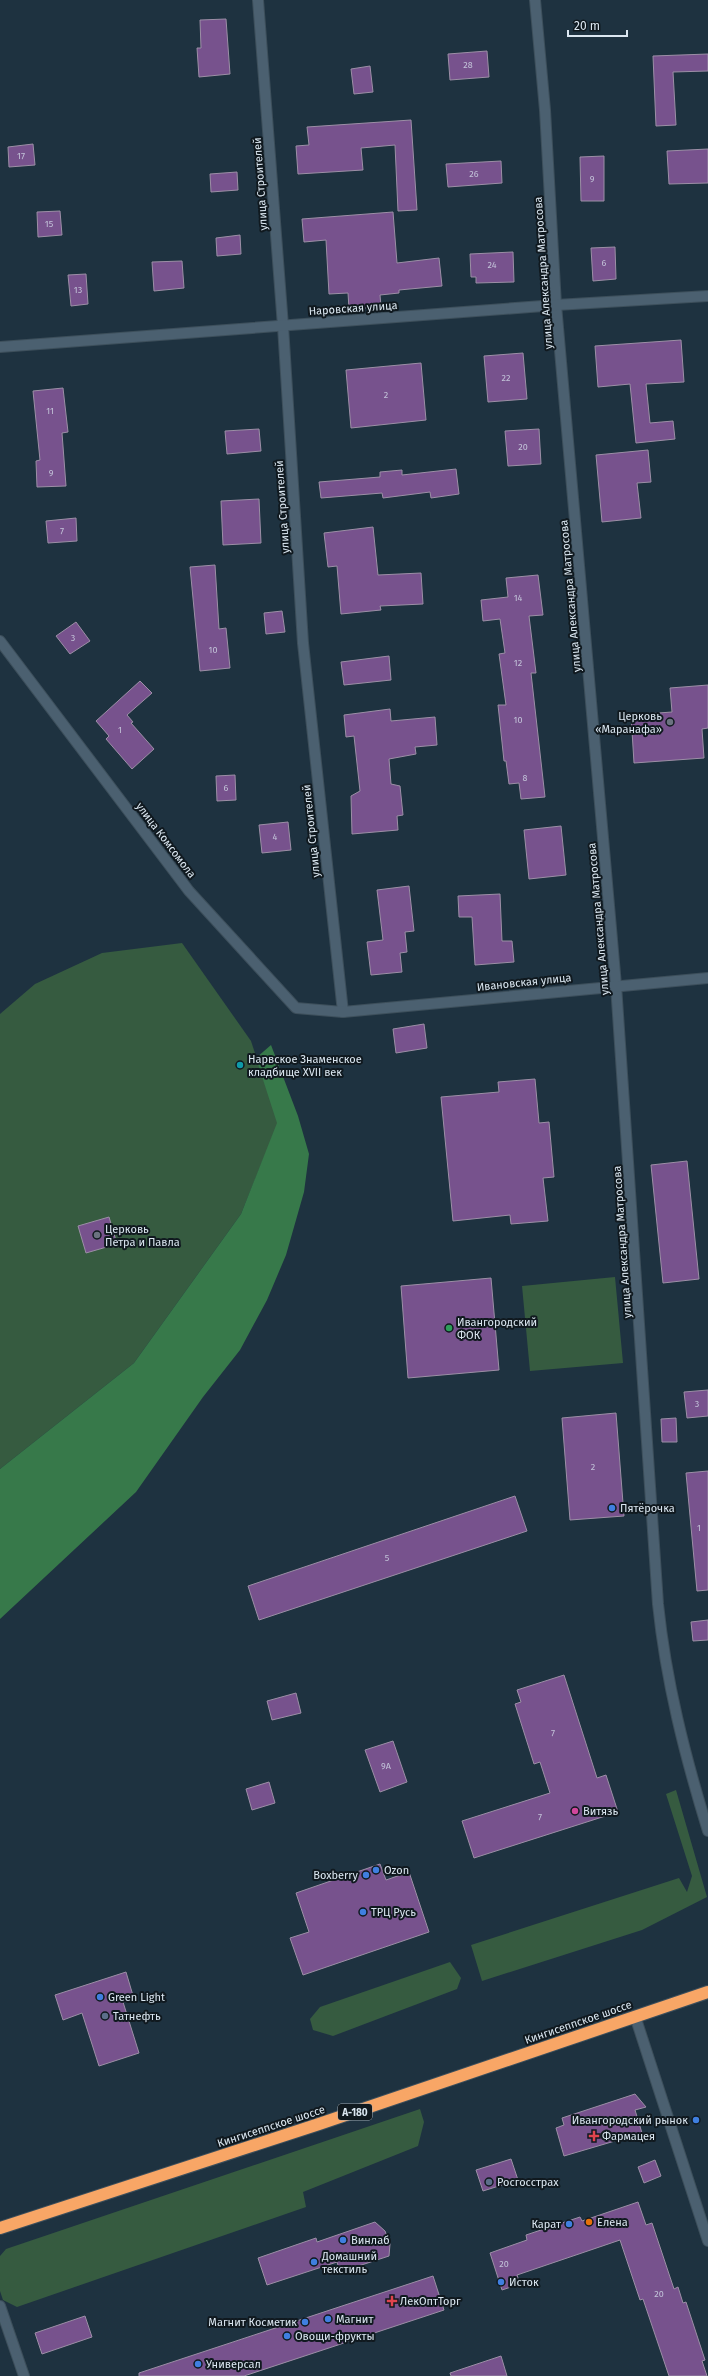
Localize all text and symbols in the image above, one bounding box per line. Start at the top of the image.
scale bar [568,12,627,38]
text: 20 m [574,19,600,33]
house number: 28 [463,60,473,70]
street label: улица Строителей [251,137,270,231]
house number: 17 [17,151,25,161]
house number: 26 [469,169,479,179]
house number: 9 [590,174,595,184]
street label: улица Александра Матросова [532,196,555,350]
house number: 15 [45,219,54,229]
house number: 6 [602,258,607,268]
house number: 24 [487,260,497,270]
house number: 13 [74,285,82,295]
street label: Наровская улица [308,299,398,318]
house number: 22 [502,373,510,383]
house number: 2 [384,390,388,400]
house number: 11 [46,406,54,416]
house number: 20 [518,442,528,452]
street label: улица Строителей [273,460,292,554]
house number: 9 [49,468,54,478]
street label: улица Александра Матросова [557,519,584,673]
house number: 7 [60,526,64,536]
house number: 14 [514,593,523,603]
house number: 3 [71,633,75,643]
house number: 10 [209,645,217,655]
house number: 12 [514,658,522,668]
place label: Церковь «Маранафа» [595,710,662,736]
house number: 10 [514,715,522,725]
marker: Церковь «Маранафа» [665,717,675,727]
house number: 1 [118,725,122,735]
house number: 8 [523,773,528,783]
house number: 6 [224,783,229,793]
street label: улица Строителей [300,784,323,878]
street label: улица Комсомола [133,800,198,881]
house number: 4 [273,832,278,842]
street label: улица Александра Матросова [585,842,612,996]
street label: Ивановская улица [476,971,572,994]
place label: Нарвское Знаменское кладбище XVII век [248,1053,362,1079]
marker: Нарвское Знаменское кладбище XVII век [235,1060,245,1070]
street label: улица Александра Матросова [611,1165,634,1319]
place label: Церковь Петра и Павла [105,1223,180,1249]
marker: Церковь Петра и Павла [92,1230,102,1240]
place label: Ивангородский ФОК [457,1316,537,1342]
marker: Ивангородский ФОК [444,1323,454,1333]
house number: 3 [695,1399,699,1409]
house number: 2 [591,1462,595,1472]
place label: Пятёрочка [620,1502,675,1515]
marker: Пятёрочка [607,1503,617,1513]
house number: 1 [697,1523,701,1533]
house number: 5 [385,1553,390,1563]
house number: 7 [551,1728,555,1738]
house number: 9А [381,1761,392,1771]
place label: Витязь [583,1805,619,1818]
marker: Витязь [570,1806,580,1816]
house number: 7 [538,1812,542,1822]
place label: Ozon [384,1864,409,1877]
marker: Ozon [371,1865,381,1875]
place label: Boxberry [313,1869,359,1882]
marker: Boxberry [361,1870,371,1880]
place label: ТРЦ Русь [371,1906,416,1919]
marker: ТРЦ Русь [358,1907,368,1917]
place label: Green Light [108,1991,165,2004]
marker: Green Light [95,1992,105,2002]
street label: Кингисеппское шоссе [523,1998,633,2047]
place label: Татнефть [113,2010,161,2023]
marker: Татнефть [100,2011,110,2021]
street label: Кингисеппское шоссе [216,2103,327,2150]
road number: А-180 [338,2104,372,2120]
place label: Ивангородский рынок [572,2114,688,2127]
marker: Ивангородский рынок [691,2115,701,2125]
place label: Фармацея [602,2130,655,2143]
marker: Фармацея [589,2131,599,2141]
place label: Росгосстрах [497,2176,559,2189]
marker: Росгосстрах [484,2177,494,2187]
place label: Елена [597,2216,628,2229]
marker: Елена [584,2217,594,2227]
place label: Карат [531,2218,561,2231]
marker: Карат [564,2219,574,2229]
place label: Винлаб [351,2234,390,2247]
marker: Винлаб [338,2235,348,2245]
place label: Домашний текстиль [321,2250,377,2276]
marker: Домашний текстиль [309,2257,319,2267]
house number: 20 [499,2259,509,2269]
place label: Исток [509,2276,539,2289]
marker: Исток [496,2277,506,2287]
house number: 20 [654,2289,664,2299]
place label: ЛекОптТорг [400,2295,461,2308]
marker: ЛекОптТорг [387,2296,397,2306]
place label: Магнит [336,2313,373,2326]
marker: Магнит [323,2314,333,2324]
place label: Магнит Косметик [208,2316,297,2329]
marker: Магнит Косметик [300,2317,310,2327]
place label: Овощи-фрукты [295,2330,375,2343]
marker: Овощи-фрукты [282,2331,292,2341]
place label: Универсал [206,2358,261,2371]
marker: Универсал [193,2359,203,2369]

